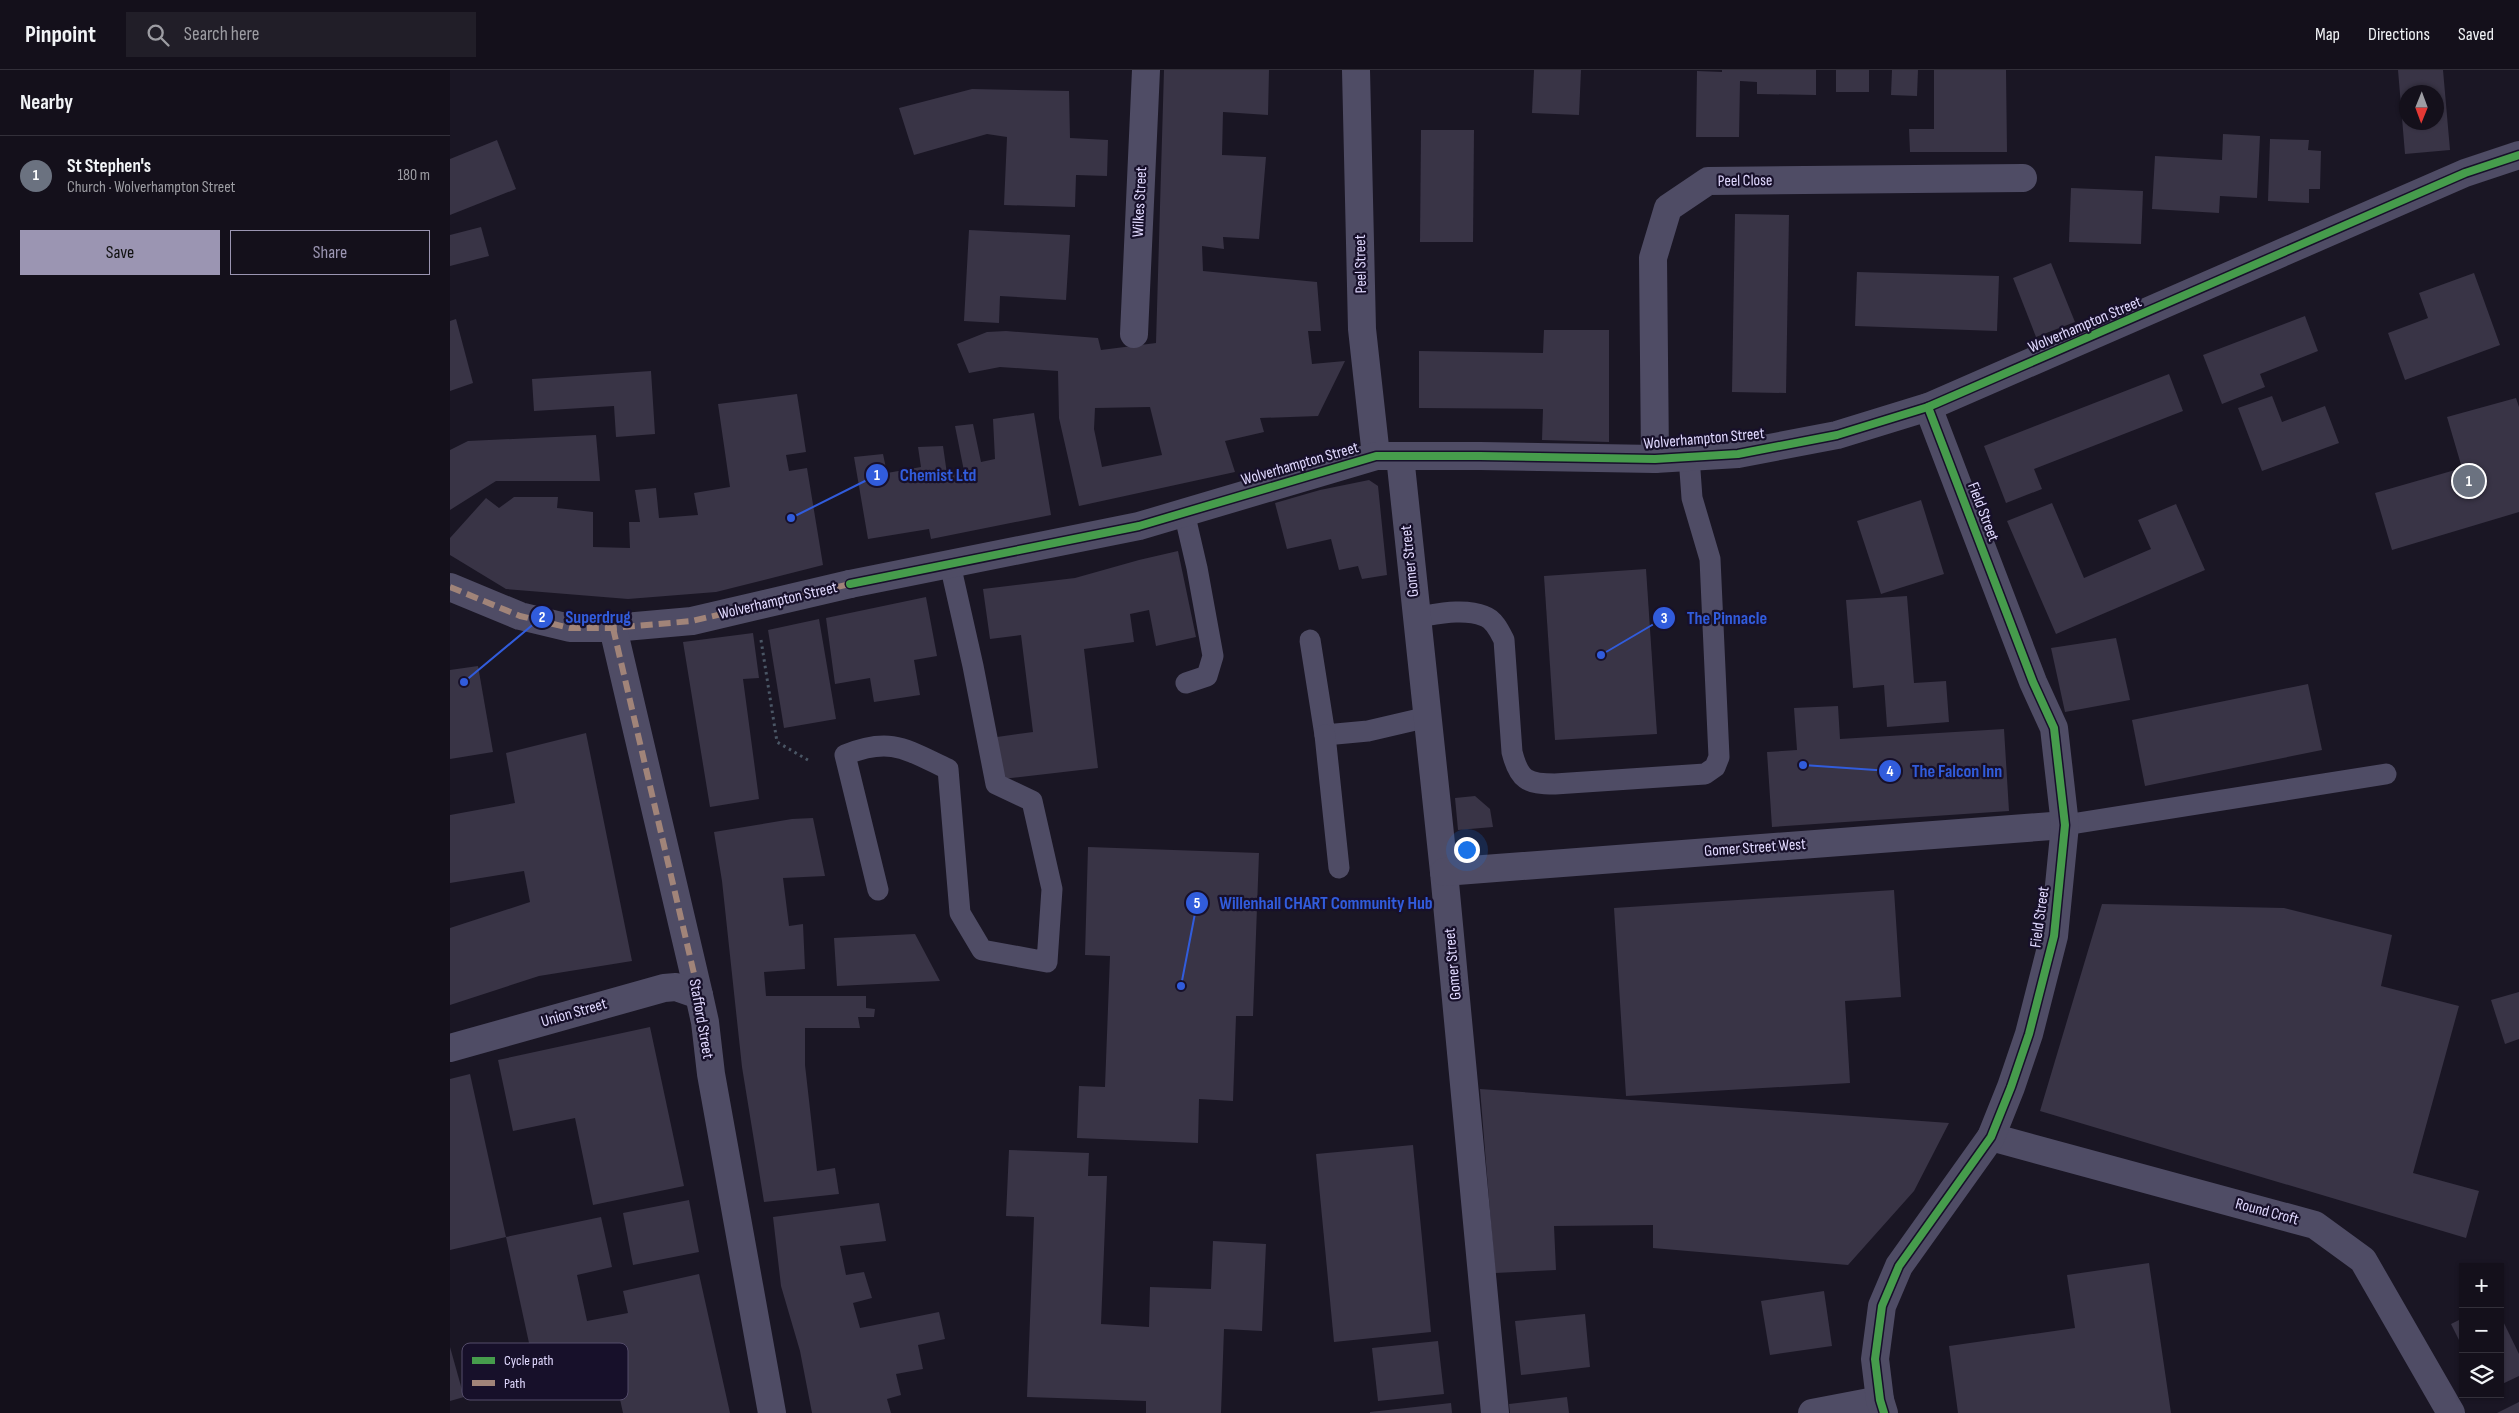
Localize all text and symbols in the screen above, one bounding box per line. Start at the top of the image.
search box [126,12,476,57]
text: Pinpoint [25,20,96,49]
icon: search [144,21,172,49]
text: Search here [184,23,259,46]
text: Map [2315,24,2340,45]
text: Directions [2368,24,2430,45]
text: Saved [2458,24,2494,45]
north arrow [2399,85,2444,130]
text: Nearby [20,90,73,115]
text: St Stephen's [67,155,151,178]
text: 1 [33,166,39,185]
text: 180 m [397,166,430,185]
street label: Wilkes Street [1129,166,1151,238]
street label: Peel Close [1717,171,1773,191]
text: Church · Wolverhampton Street [67,178,235,197]
button: Save [20,230,220,275]
button: Share [230,230,430,275]
street label: Peel Street [1351,234,1371,294]
street label: Wolverhampton Street [2025,293,2145,357]
street label: Wolverhampton Street [1643,424,1765,454]
street label: Wolverhampton Street [1239,438,1361,490]
callout: Chemist Ltd [865,458,986,491]
pin: 1 [2453,462,2485,500]
text: Chemist Ltd [900,465,976,486]
text: 1 [874,466,880,485]
street label: Field Street [1963,480,2003,544]
street label: Gomer Street [1397,524,1423,598]
street label: Wolverhampton Street [717,578,839,624]
callout: Superdrug [530,600,640,633]
callout: The Pinnacle [1652,602,1777,635]
text: Superdrug [565,607,631,628]
text: 2 [539,608,545,627]
text: The Pinnacle [1687,608,1767,629]
text: 3 [1661,609,1668,628]
callout: The Falcon Inn [1877,754,2013,787]
text: The Falcon Inn [1912,761,2002,782]
text: 4 [1887,762,1894,781]
street label: Gomer Street West [1703,835,1807,861]
your location [1454,837,1480,863]
street label: Field Street [2026,885,2054,949]
callout: Willenhall CHART Community Hub [1185,887,1443,920]
text: Willenhall CHART Community Hub [1219,893,1433,914]
text: 5 [1194,894,1201,913]
street label: Gomer Street [1440,927,1466,1001]
street label: Stafford Street [685,978,717,1060]
street label: Union Street [539,995,609,1031]
street label: Round Croft [2233,1194,2301,1230]
map controls [2459,1263,2504,1398]
button: + [2459,1263,2504,1308]
button: − [2459,1308,2504,1353]
legend [462,1343,628,1400]
text: Cycle path [504,1352,554,1369]
button: layers [2459,1353,2504,1398]
text: Path [504,1375,525,1392]

